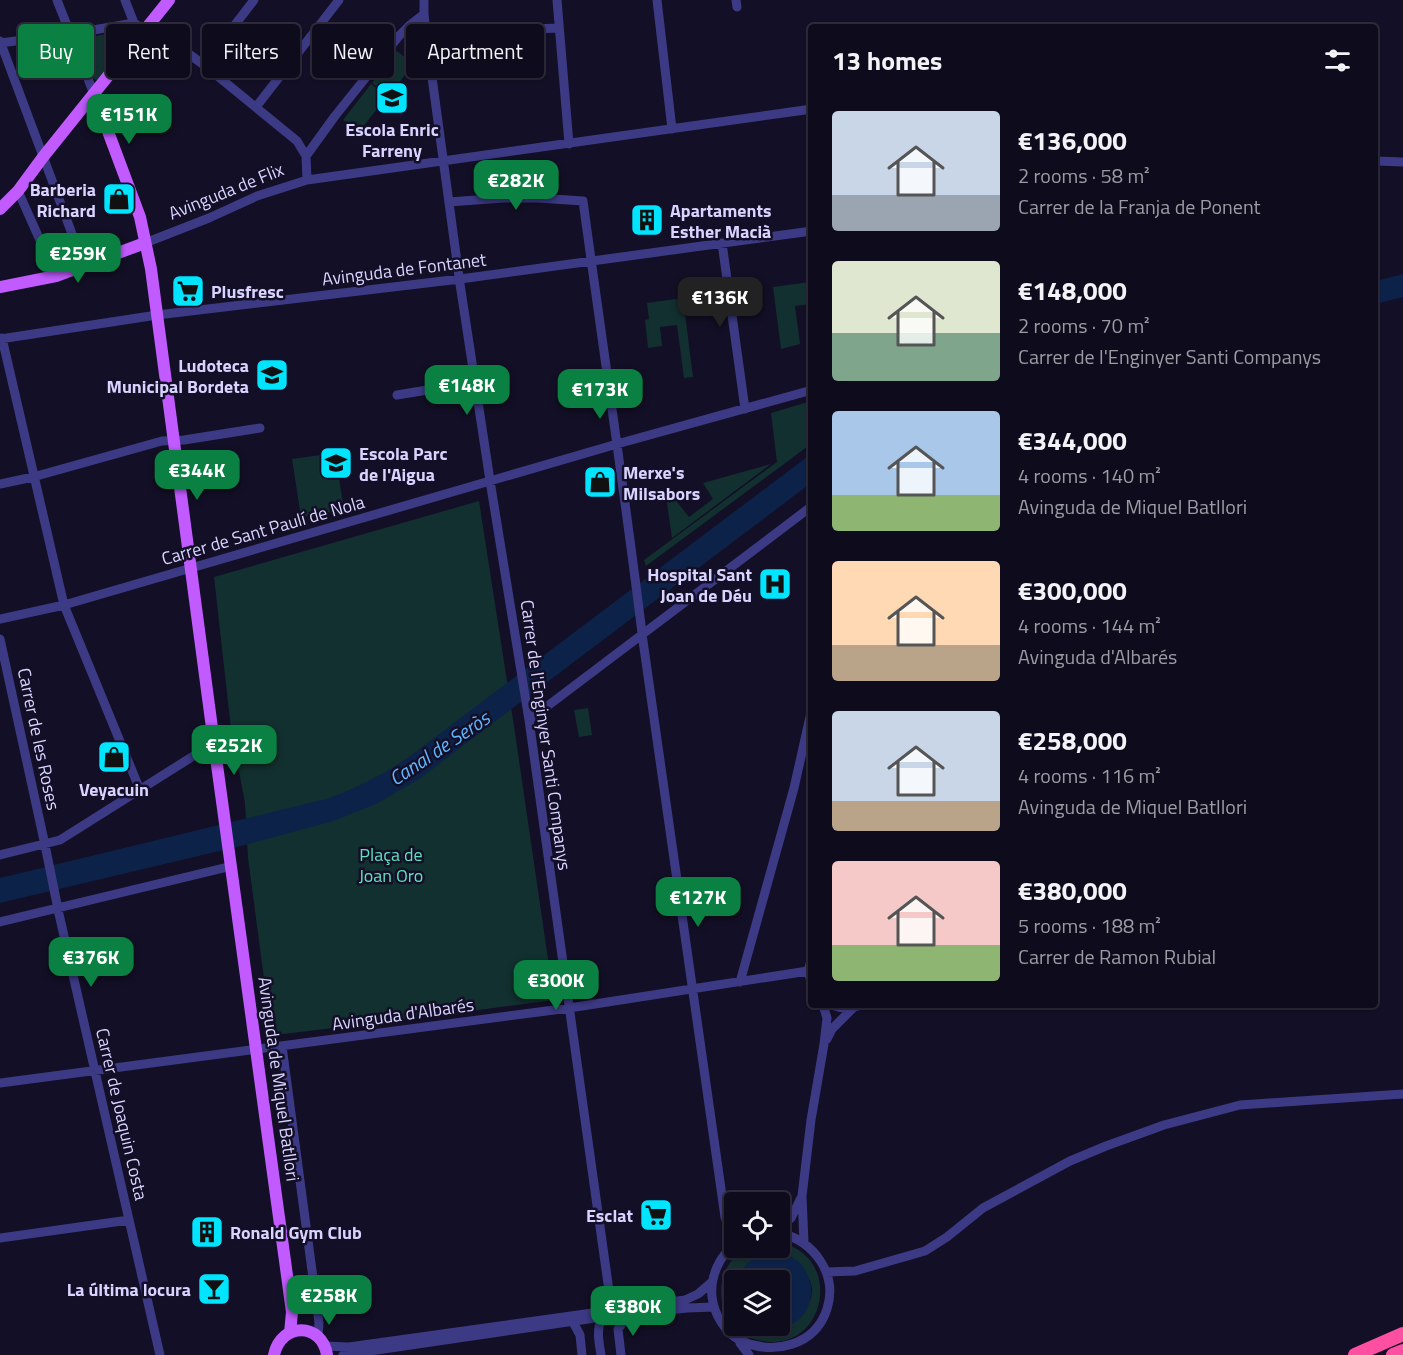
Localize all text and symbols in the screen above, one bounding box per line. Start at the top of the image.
chip: Buy [18,24,94,78]
chip: Rent [106,24,190,78]
chip: Filters [202,24,300,78]
chip: New [312,24,394,78]
chip: Apartment [406,24,544,78]
text: 13 homes [832,41,942,80]
icon: filters [1321,44,1354,77]
school or university icon: Escola Enric Farreny [374,80,410,116]
pin: €151K [87,94,171,145]
text: €151K [101,98,157,129]
place label: Escola Enric Farreny [345,116,439,164]
text: €136,000 [1018,121,1127,160]
icon: home [880,135,952,207]
street label: Avinguda de Flix [164,156,288,226]
pin: €282K [474,160,558,211]
text: 2 rooms · 58 m² [1018,160,1150,191]
text: €282K [488,164,544,195]
place label: Barberia Richard [30,176,96,224]
shop icon: Barberia Richard [101,181,137,217]
text: Carrer de la Franja de Ponent [1018,191,1261,222]
place label: Apartaments Esther Macià [670,197,772,245]
building icon: Apartaments Esther Macià [629,202,665,238]
pin: €259K [36,233,120,284]
text: €259K [50,237,106,268]
street label: Avinguda de Fontanet [320,245,488,292]
text: €148,000 [1018,271,1127,310]
supermarket icon: Plusfresc [170,273,206,309]
pin: €136K [678,277,762,328]
place label: Plusfresc [211,278,284,305]
text: €136K [692,281,748,312]
icon: home [880,285,952,357]
text: 2 rooms · 70 m² [1018,310,1150,341]
text: Carrer de l'Enginyer Santi Companys [1018,341,1321,372]
place label: Ludoteca Municipal Bordeta [106,352,249,400]
school or university icon: Ludoteca Municipal Bordeta [254,357,290,393]
pin: €148K [425,365,509,416]
text: €148K [439,369,495,400]
pin: €173K [558,369,642,420]
text: €173K [572,373,628,404]
text: €344,000 [1018,421,1127,460]
icon: home [880,435,952,507]
place label: Escola Parc de l'Aigua [359,440,447,488]
school or university icon: Escola Parc de l'Aigua [318,445,354,481]
pin: €344K [155,450,239,501]
text: €344K [169,454,225,485]
place label: Merxe's Milsabors [623,459,700,507]
text: 4 rooms · 140 m² [1018,460,1161,491]
shop icon: Merxe's Milsabors [582,464,618,500]
street label: Carrer de Sant Paulí de Nola [158,488,368,572]
text: Avinguda de Miquel Batllori [1018,491,1247,522]
place label: Hospital Sant Joan de Déu [647,561,752,609]
hospital icon: Hospital Sant Joan de Déu [757,566,793,602]
text: €300,000 [1018,571,1127,610]
icon: home [880,585,952,657]
street label: Carrer de l'Enginyer Santi Companys [514,598,578,872]
text: 4 rooms · 144 m² [1018,610,1161,641]
text: Avinguda d'Albarés [1018,641,1177,672]
street label: Carrer de les Roses [11,665,67,813]
water label: Canal de Seròs [382,702,497,793]
text: €258,000 [1018,721,1127,760]
pin: €252K [192,725,276,776]
text: €252K [206,729,262,760]
icon: home [880,735,952,807]
shop icon: Veyacuin [96,739,132,775]
text: 4 rooms · 116 m² [1018,760,1161,791]
place label: Veyacuin [79,776,149,803]
text: Avinguda de Miquel Batllori [1018,791,1247,822]
park label: Plaça de Joan Oro [359,841,423,889]
text: €380,000 [1018,871,1127,910]
pin: €127K [656,877,740,928]
text: €127K [670,881,726,912]
icon: home [880,885,952,957]
text: 5 rooms · 188 m² [1018,910,1161,941]
pin: €376K [49,937,133,988]
text: €376K [63,941,119,972]
text: Carrer de Ramon Rubial [1018,941,1216,972]
pin: €300K [514,960,598,1011]
text: €300K [528,964,584,995]
street label: Avinguda de Miquel Batllori [251,975,307,1183]
street label: Avinguda d'Albarés [330,991,476,1037]
street label: Carrer de Joaquin Costa [89,1025,155,1203]
map controls [724,1192,790,1336]
button: locate [724,1192,790,1258]
supermarket icon: Esclat [638,1197,674,1233]
place label: Esclat [586,1202,633,1229]
building icon: Ronald Gym Club [189,1214,225,1250]
place label: Ronald Gym Club [230,1219,362,1246]
button: layers [724,1270,790,1336]
bar icon: La última locura [196,1271,232,1307]
pin: €258K [287,1275,371,1326]
place label: La última locura [67,1276,191,1303]
text: €258K [301,1279,357,1310]
pin: €380K [591,1286,675,1337]
text: €380K [605,1290,661,1321]

